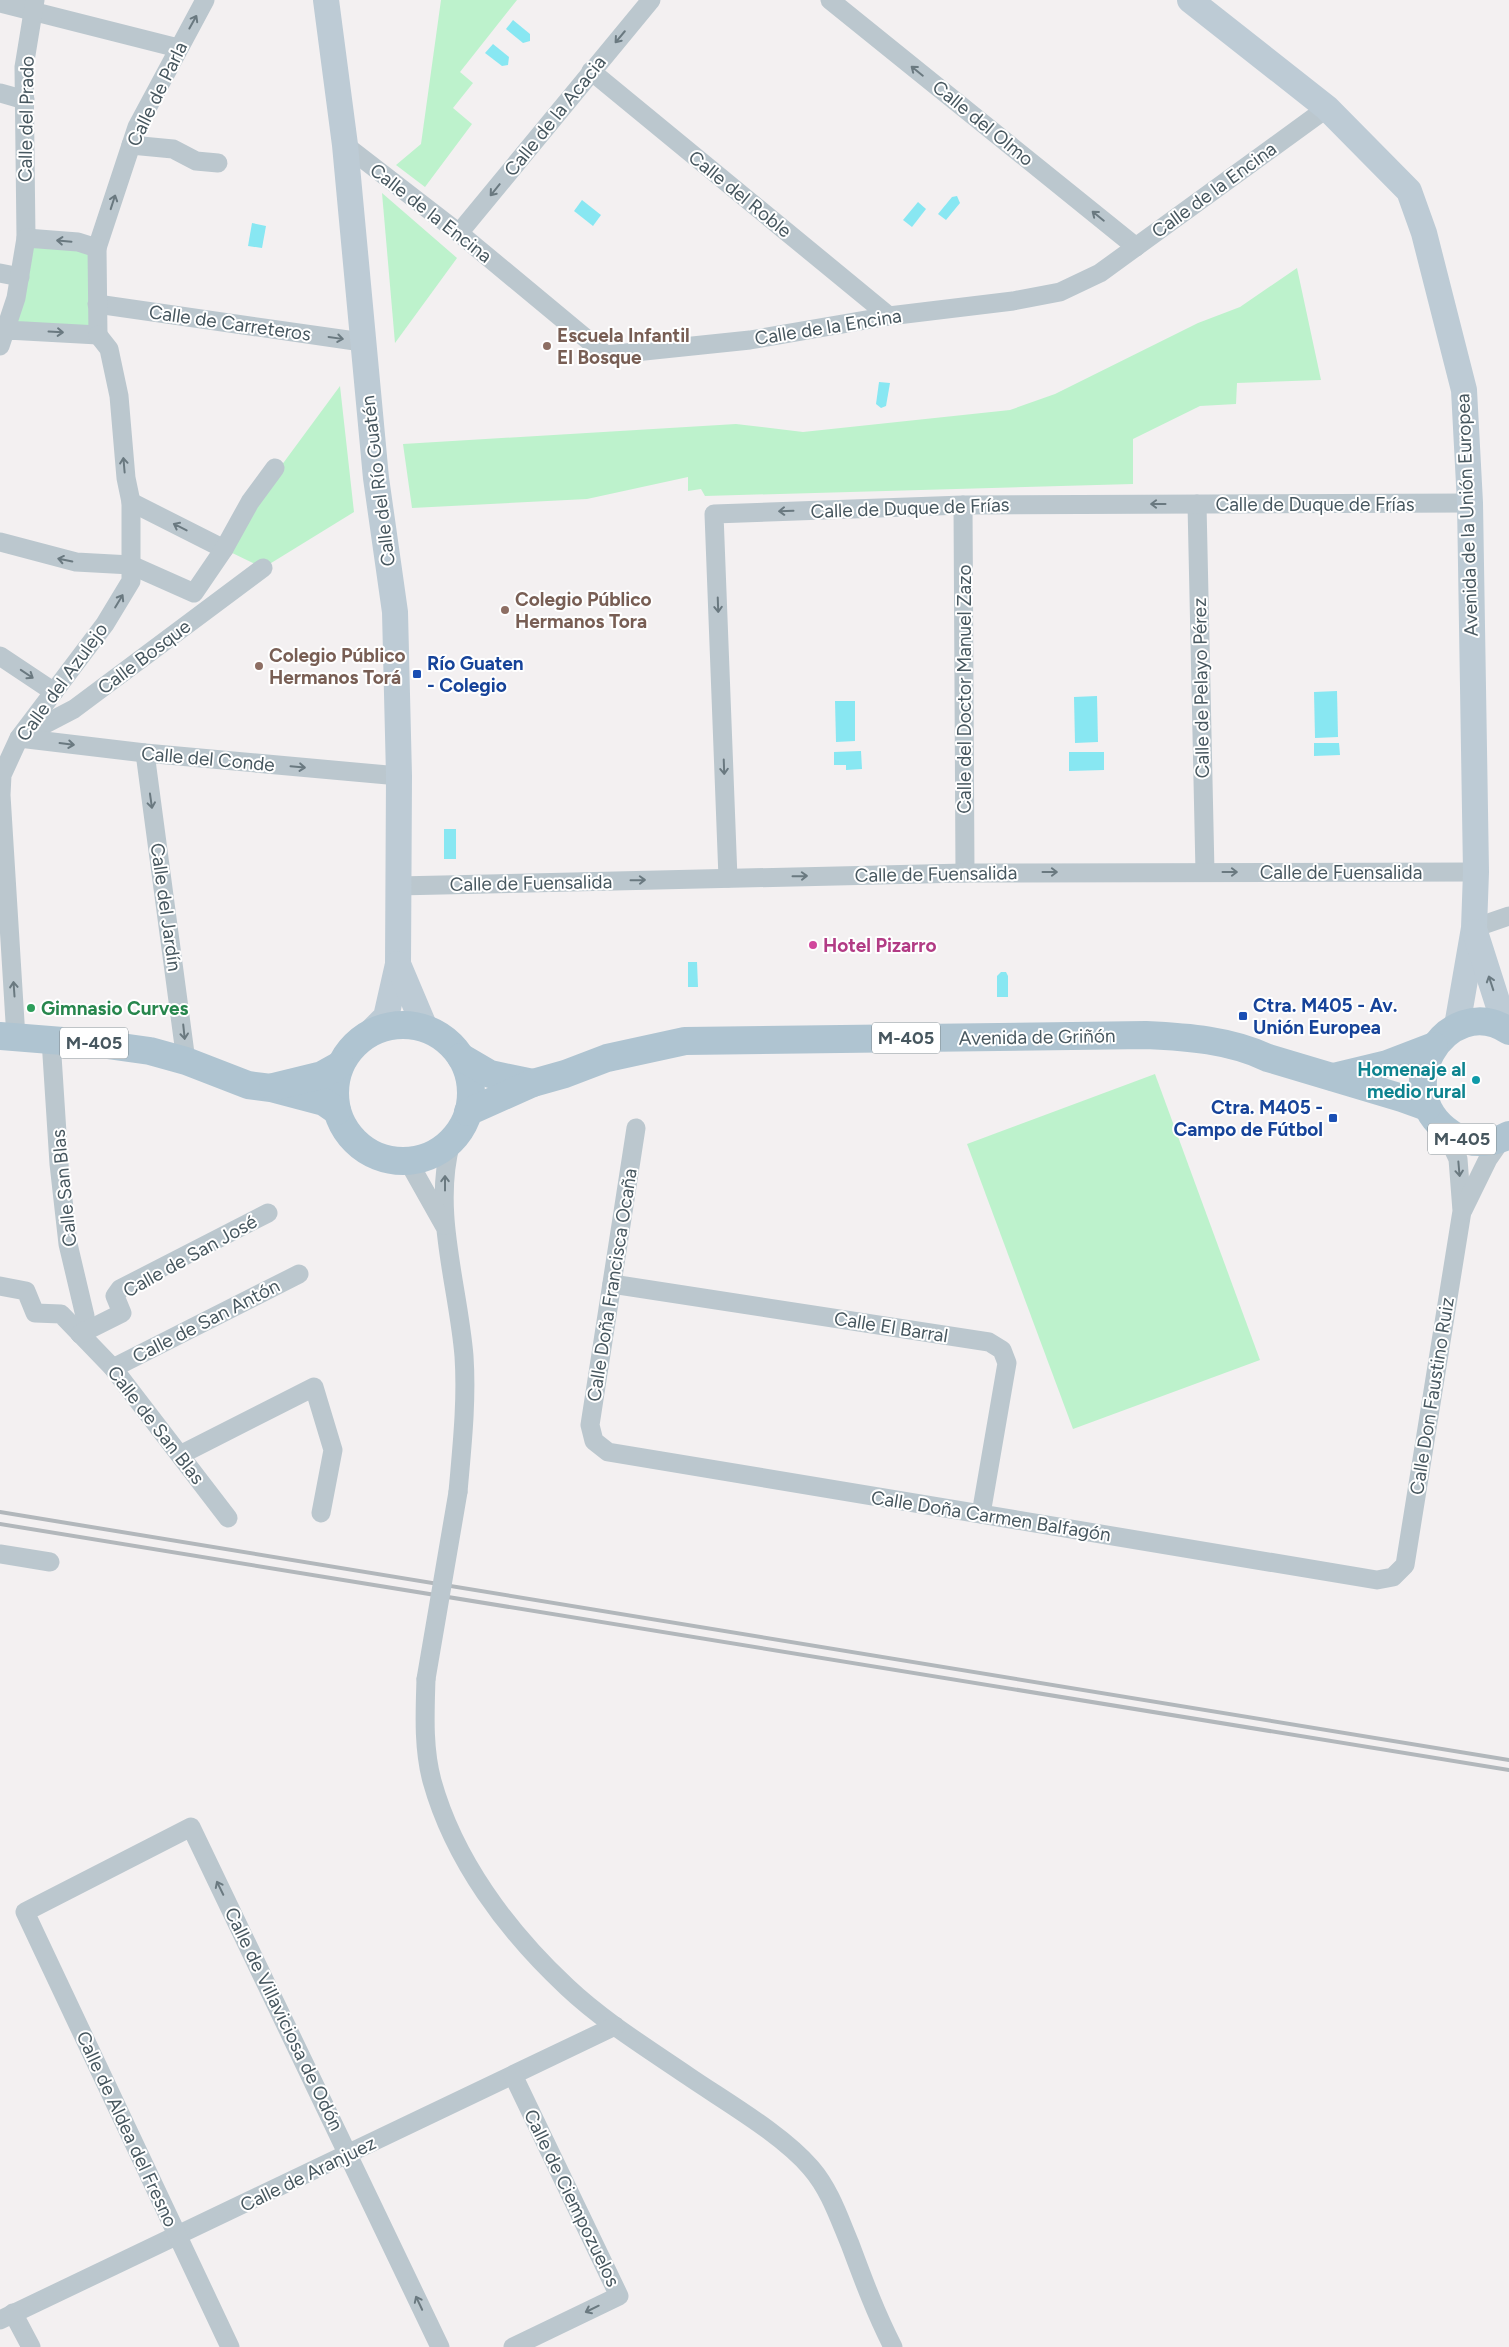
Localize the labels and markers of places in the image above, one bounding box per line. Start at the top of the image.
place label: Escuela Infantil El Bosque [557,324,690,369]
marker: Escuela Infantil El Bosque [541,340,553,352]
place label: Colegio Público Hermanos Tora [515,588,652,633]
marker: Colegio Público Hermanos Tora [499,604,511,616]
place label: Colegio Público Hermanos Torá [269,644,406,689]
place label: Río Guaten - Colegio [427,652,524,697]
marker: Colegio Público Hermanos Torá [253,660,265,672]
marker: Río Guaten - Colegio [411,668,423,680]
place label: Hotel Pizarro [823,934,937,957]
marker: Hotel Pizarro [807,939,819,951]
place label: Ctra. M405 - Av. Unión Europea [1253,994,1397,1039]
place label: Gimnasio Curves [41,997,189,1020]
marker: Gimnasio Curves [25,1002,37,1014]
marker: Ctra. M405 - Av. Unión Europea [1237,1010,1249,1022]
place label: Homenaje al medio rural [1357,1058,1466,1103]
marker: Homenaje al medio rural [1470,1074,1482,1086]
place label: Ctra. M405 - Campo de Fútbol [1173,1096,1323,1141]
marker: Ctra. M405 - Campo de Fútbol [1327,1112,1339,1124]

